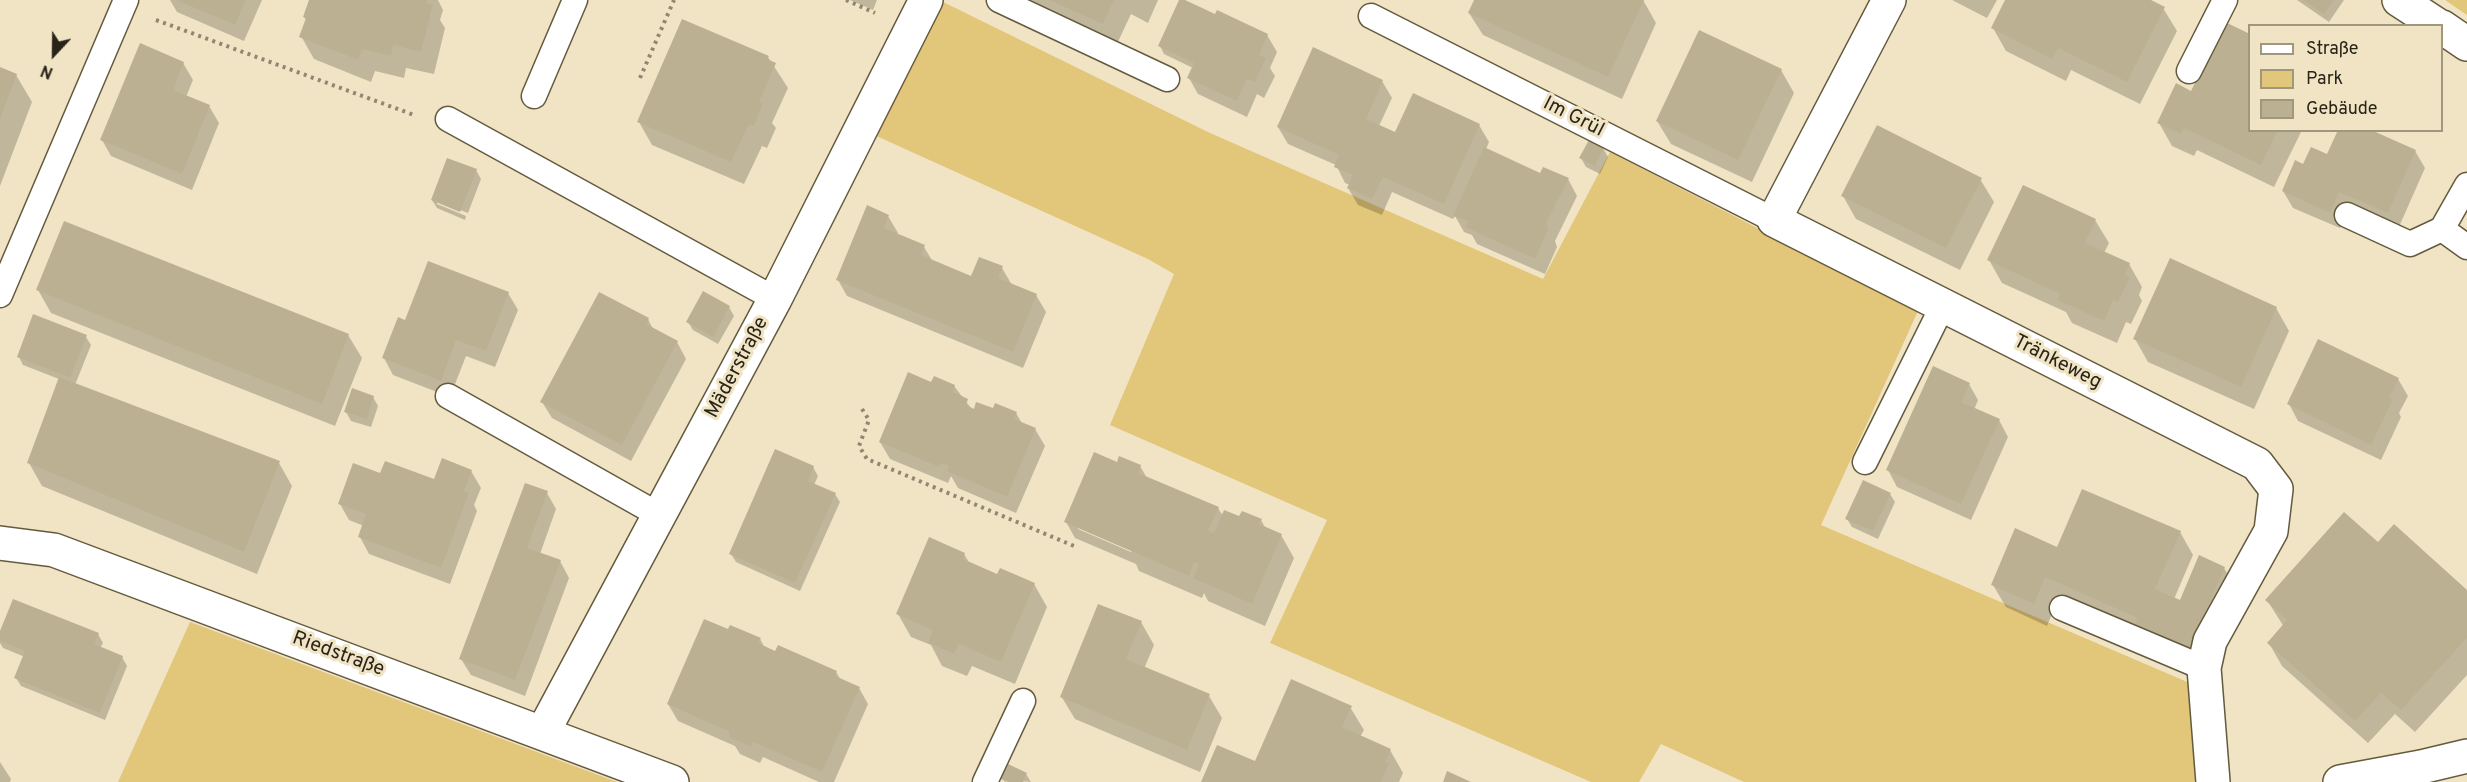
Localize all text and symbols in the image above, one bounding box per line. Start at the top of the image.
north arrow [24,24,84,84]
legend [2248,24,2443,132]
text: Straße [2306,38,2358,61]
text: N [38,59,56,82]
text: Park [2306,68,2343,91]
street label: Im Grül [1538,92,1608,144]
text: Gebäude [2306,98,2378,121]
street label: Mäderstraße [701,313,775,423]
street label: Tränkeweg [2009,330,2105,396]
street label: Riedstraße [289,627,387,683]

